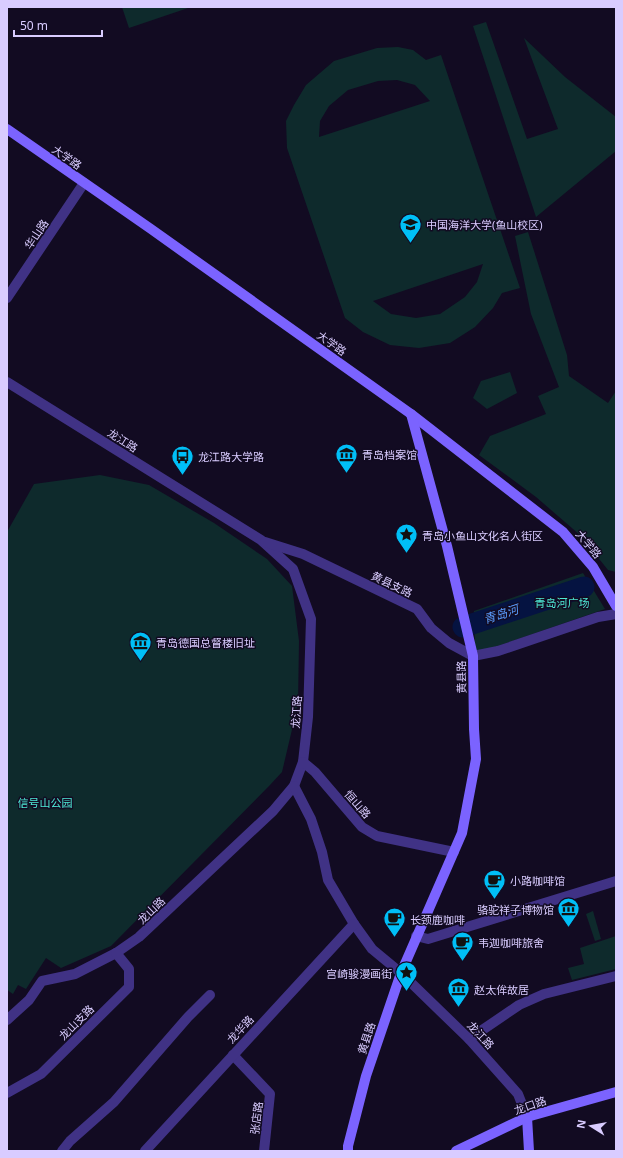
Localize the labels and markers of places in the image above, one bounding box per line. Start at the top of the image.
school or university icon: 中国海洋大学(鱼山校区) [397,211,423,244]
place label: 中国海洋大学(鱼山校区) [426,217,543,232]
museum icon: 青岛档案馆 [333,441,359,474]
bus stop icon: 龙江路大学路 [169,443,195,476]
place label: 青岛档案馆 [362,447,417,462]
place label: 龙江路大学路 [198,449,264,464]
place icon: 青岛小鱼山文化名人街区 [394,522,420,555]
place label: 青岛小鱼山文化名人街区 [422,528,543,543]
museum icon: 青岛德国总督楼旧址 [128,629,154,662]
place label: 青岛德国总督楼旧址 [156,635,255,650]
cafe icon: 小路咖啡馆 [482,867,508,900]
place label: 小路咖啡馆 [510,873,565,888]
museum icon: 骆驼祥子博物馆 [556,896,582,929]
place label: 骆驼祥子博物馆 [477,902,554,917]
cafe icon: 长颈鹿咖啡 [382,906,408,939]
place label: 长颈鹿咖啡 [410,912,465,927]
cafe icon: 韦迦咖啡旅舍 [450,929,476,962]
place label: 韦迦咖啡旅舍 [478,935,544,950]
place icon: 宫崎骏漫画街 [394,960,420,993]
place label: 宫崎骏漫画街 [326,966,392,981]
museum icon: 赵太侔故居 [446,976,472,1009]
place label: 赵太侔故居 [474,982,529,997]

